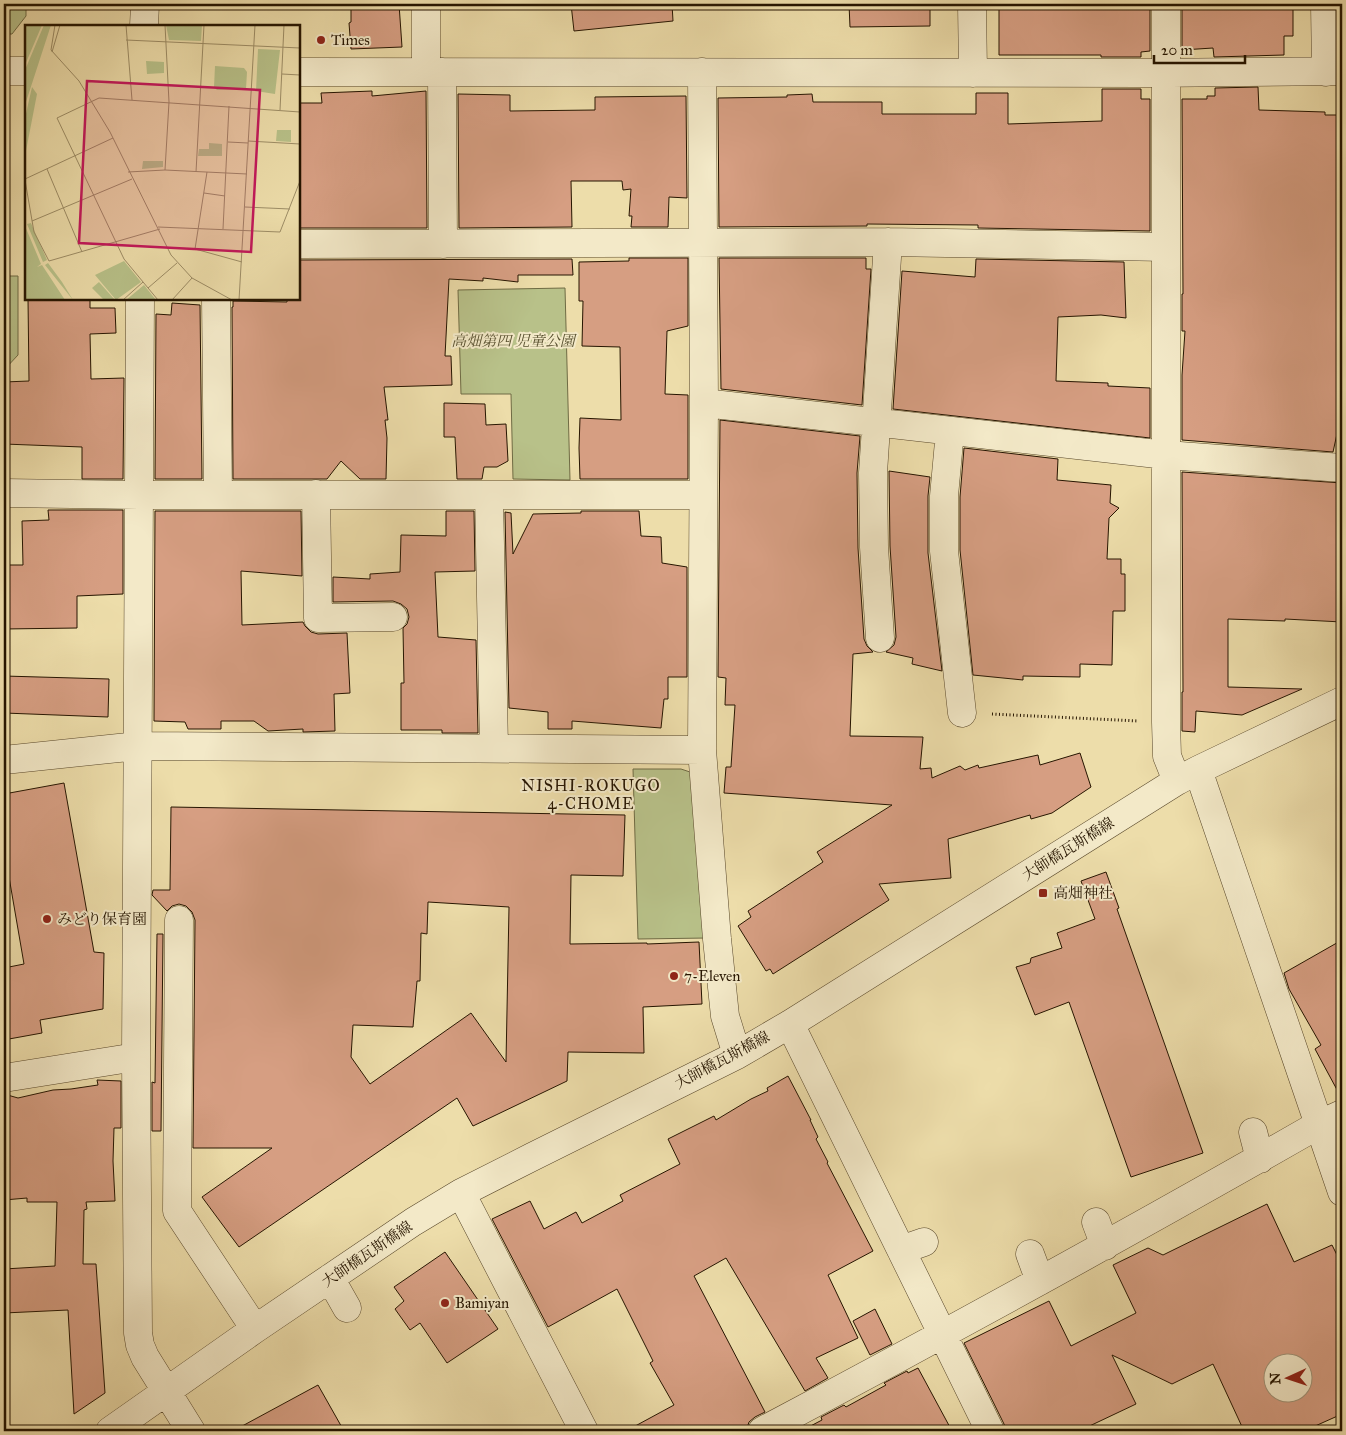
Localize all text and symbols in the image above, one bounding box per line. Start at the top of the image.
inset map [25,25,300,300]
place label: Times [331,31,370,49]
scale bar [1154,32,1245,64]
marker: Times [315,34,327,46]
text: 20 m [1161,41,1193,59]
park label: 高畑第四 児童公園 [451,332,578,350]
district label: NISHI-ROKUGO 4-CHOME [521,776,661,813]
street label: 大師橋瓦斯橋線 [1019,814,1117,884]
place label: 高畑神社 [1053,884,1113,902]
marker: 高畑神社 [1037,887,1049,899]
place label: みどり保育園 [57,910,147,928]
marker: みどり保育園 [41,913,53,925]
place label: 7-Eleven [684,967,740,985]
marker: 7-Eleven [668,970,680,982]
street label: 大師橋瓦斯橋線 [671,1027,773,1093]
street label: 大師橋瓦斯橋線 [318,1217,416,1291]
place label: Bamiyan [455,1294,509,1312]
marker: Bamiyan [439,1297,451,1309]
north arrow [1264,1352,1314,1402]
text: N [1267,1372,1284,1385]

